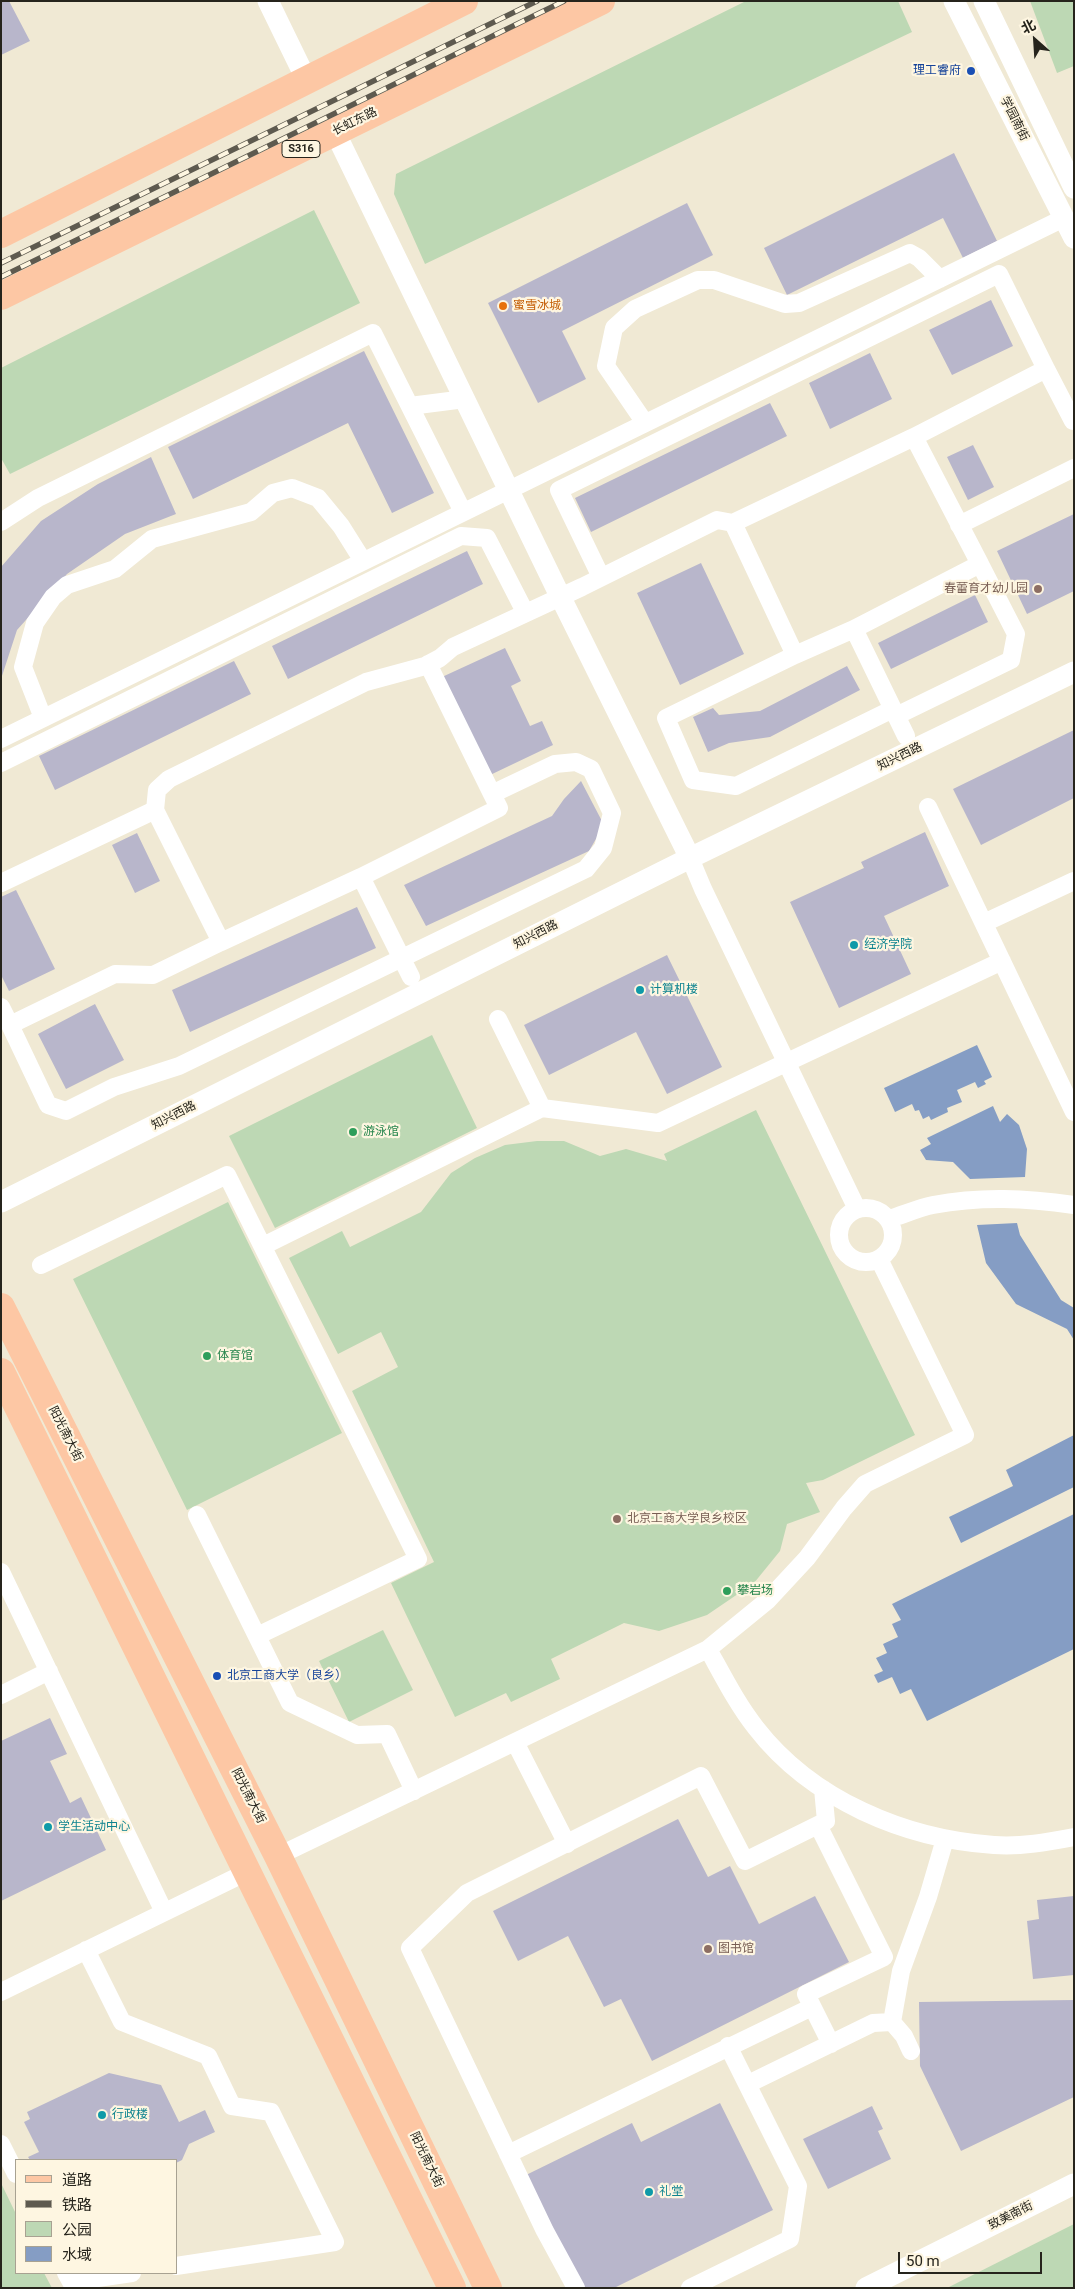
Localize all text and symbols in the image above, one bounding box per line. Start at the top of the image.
north arrow [1010,15,1060,65]
text: 北 [1019,16,1038,37]
place label: 理工睿府 [913,64,961,78]
marker: 理工睿府 [965,65,977,77]
street label: 学园南街 [997,94,1031,144]
street label: 长虹东路 [330,105,380,139]
road number: S316 [282,140,320,158]
place label: 蜜雪冰城 [513,299,561,313]
marker: 蜜雪冰城 [497,300,509,312]
place label: 春蕾育才幼儿园 [944,582,1028,596]
marker: 春蕾育才幼儿园 [1032,583,1044,595]
street label: 知兴西路 [875,740,925,774]
street label: 知兴西路 [511,918,561,952]
place label: 经济学院 [864,938,912,952]
marker: 经济学院 [848,939,860,951]
place label: 计算机楼 [650,983,698,997]
marker: 计算机楼 [634,984,646,996]
street label: 知兴西路 [149,1099,199,1133]
place label: 游泳馆 [363,1125,399,1139]
marker: 游泳馆 [347,1126,359,1138]
place label: 体育馆 [217,1349,253,1363]
marker: 体育馆 [201,1350,213,1362]
street label: 阳光南大街 [45,1404,85,1464]
place label: 北京工商大学良乡校区 [627,1512,747,1526]
marker: 北京工商大学良乡校区 [611,1513,623,1525]
place label: 攀岩场 [737,1584,773,1598]
marker: 攀岩场 [721,1585,733,1597]
place label: 北京工商大学（良乡） [227,1669,347,1683]
marker: 北京工商大学（良乡） [211,1670,223,1682]
street label: 阳光南大街 [228,1766,268,1826]
place label: 学生活动中心 [58,1820,130,1834]
marker: 学生活动中心 [42,1821,54,1833]
place label: 图书馆 [718,1942,754,1956]
marker: 图书馆 [702,1943,714,1955]
place label: 行政楼 [112,2108,148,2122]
marker: 行政楼 [96,2109,108,2121]
street label: 阳光南大街 [406,2130,446,2190]
legend [15,2159,178,2274]
text: 道路 [62,2171,92,2189]
place label: 礼堂 [659,2185,683,2199]
marker: 礼堂 [643,2186,655,2198]
text: 铁路 [62,2196,92,2214]
street label: 致美南街 [986,2199,1036,2233]
text: 公园 [62,2221,92,2239]
scale bar [900,2242,1044,2274]
text: 水域 [62,2246,92,2264]
text: 50 m [906,2252,940,2270]

